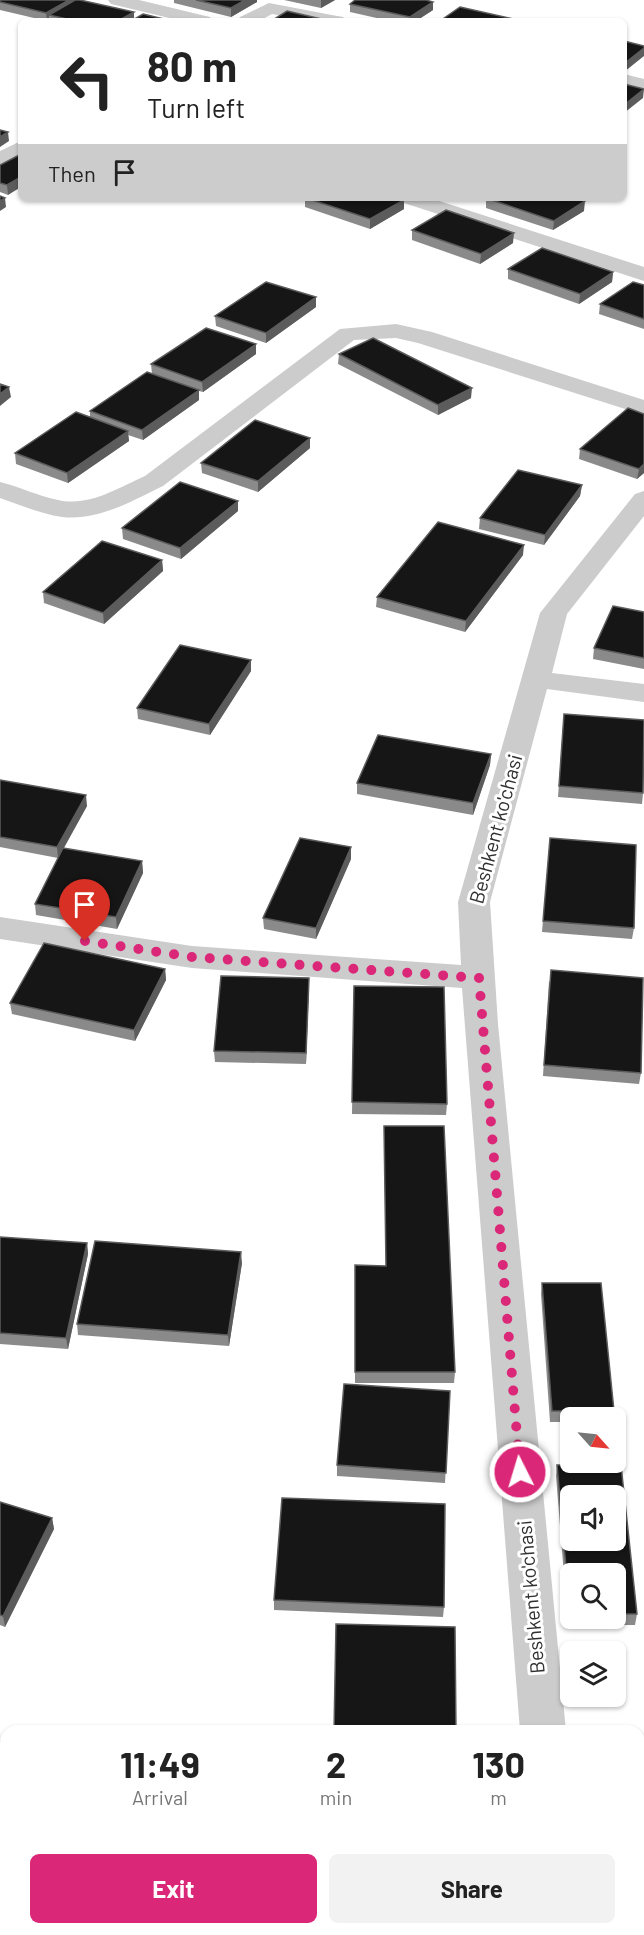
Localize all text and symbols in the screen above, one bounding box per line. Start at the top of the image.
text: 80 m [147,40,237,90]
icon: left [48,42,126,120]
text: Turn left [147,91,245,123]
icon: arrive [108,156,141,189]
text: Then [48,160,96,186]
street label: Beshkent ko'chasi [464,751,527,906]
pin [59,879,110,941]
icon: arrive [68,888,101,921]
north arrow [560,1407,626,1473]
map controls [560,1407,626,1707]
position arrow [488,1440,552,1504]
button: sound [560,1485,626,1551]
street label: Beshkent ko'chasi [511,1519,549,1675]
button: search [560,1563,626,1629]
button: layers [560,1641,626,1707]
text: 11:49 [120,1742,200,1785]
text: 2 [326,1742,346,1785]
text: 130 [472,1742,525,1785]
text: Arrival [132,1785,188,1809]
text: min [320,1785,352,1809]
text: m [490,1785,507,1809]
button: Exit [30,1854,317,1923]
button: Share [329,1854,615,1923]

